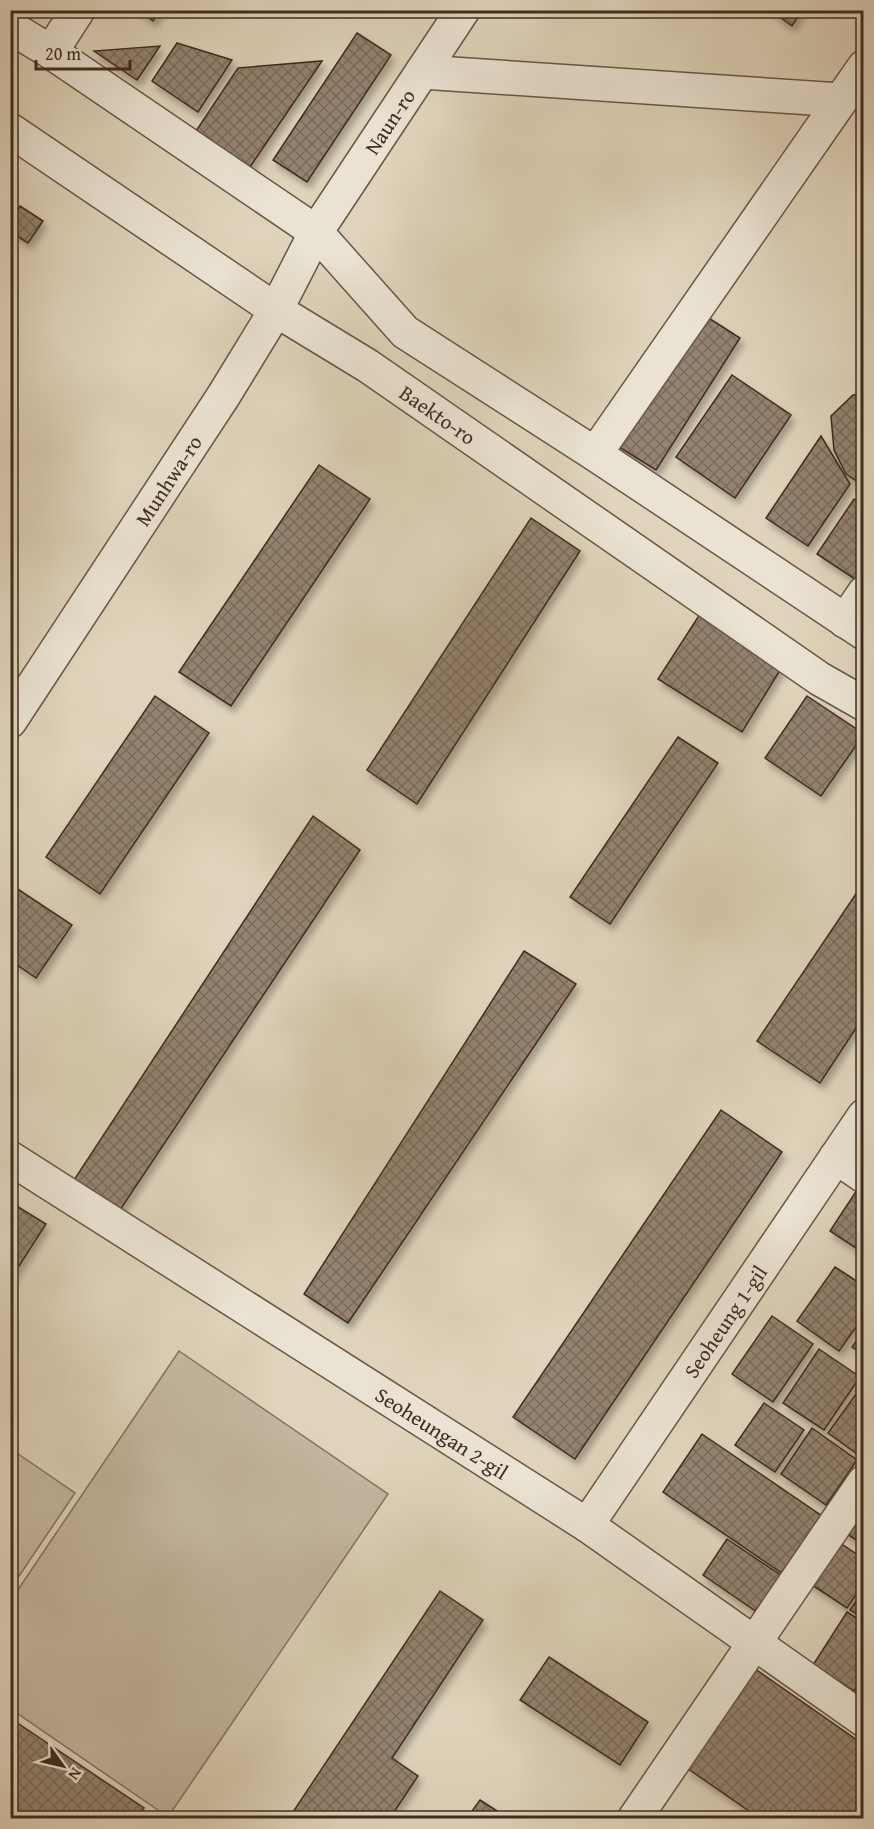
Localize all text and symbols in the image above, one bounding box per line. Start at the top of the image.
scale bar [36,33,130,71]
text: 20 m [45,40,81,67]
street label: Naun-ro [356,82,422,160]
street label: Baekto-ro [393,377,482,452]
street label: Munhwa-ro [127,429,209,532]
street label: Seoheung 1-gil [676,1259,774,1384]
street label: Seoheungan 2-gil [370,1379,515,1487]
north arrow [33,1736,93,1796]
text: N [62,1763,88,1786]

